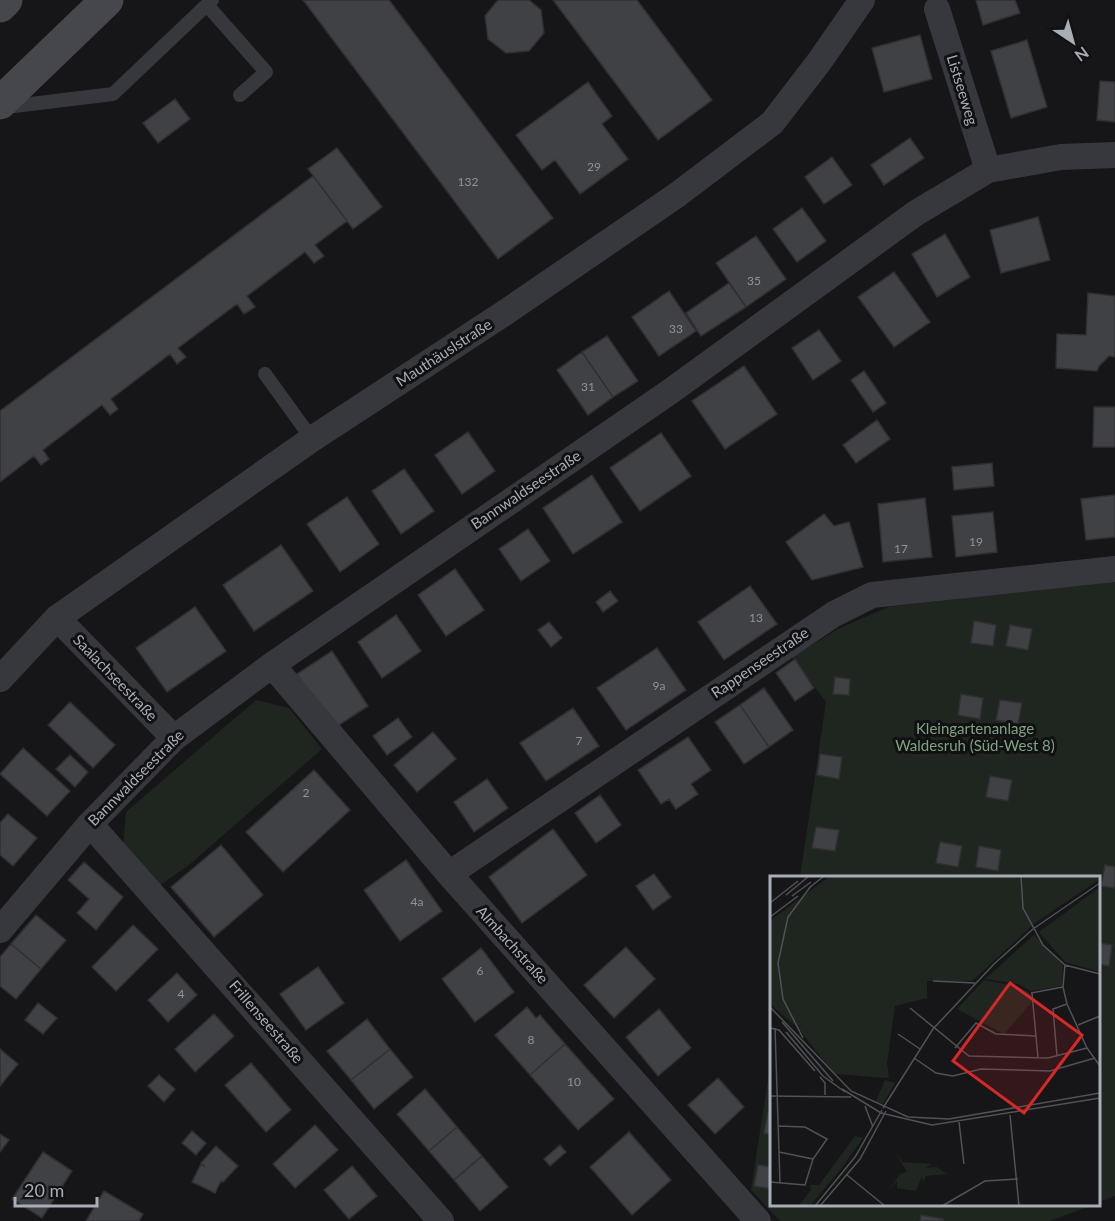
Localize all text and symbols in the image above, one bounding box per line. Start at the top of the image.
north arrow [1043,12,1103,72]
text: N [1072,43,1093,66]
street label: Listseeweg [944,52,982,127]
house number: 29 [587,159,601,174]
house number: 132 [458,174,478,189]
house number: 35 [747,273,761,288]
street label: Mauthäuslstraße [392,315,495,390]
house number: 33 [669,321,683,336]
house number: 31 [581,379,595,394]
street label: Bannwaldseestraße [467,446,584,533]
house number: 19 [969,534,983,549]
house number: 17 [894,541,908,556]
house number: 13 [749,610,763,625]
street label: Rappenseestraße [707,623,812,701]
street label: Saalachseestraße [70,630,162,724]
house number: 9a [653,678,665,693]
park label: Kleingartenanlage Waldesruh (Süd-West 8) [895,719,1055,754]
street label: Bannwaldseestraße [84,725,187,829]
house number: 7 [576,733,583,748]
house number: 2 [303,785,310,800]
inset map [770,876,1100,1206]
house number: 4a [411,894,423,909]
street label: Almbachstraße [473,902,552,987]
house number: 6 [477,963,484,978]
street label: Frillenseestraße [226,976,308,1067]
house number: 4 [178,986,185,1001]
house number: 8 [528,1032,535,1047]
house number: 10 [567,1074,581,1089]
scale bar [15,1170,98,1208]
text: 20 m [24,1179,64,1201]

